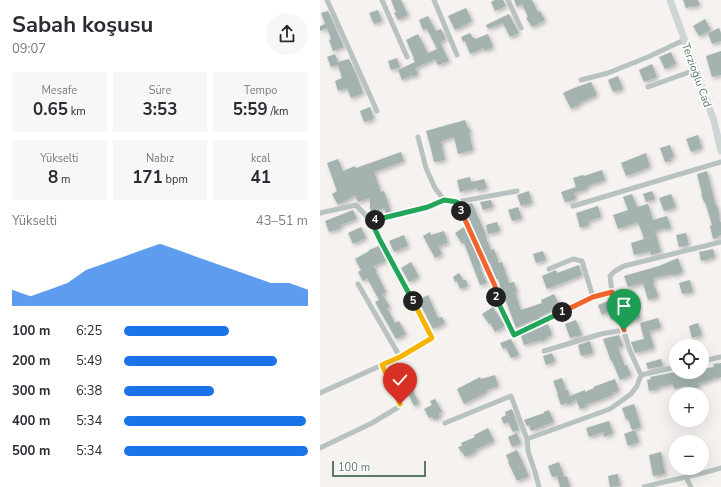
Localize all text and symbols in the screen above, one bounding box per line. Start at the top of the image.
text: Sabah koşusu [12,10,153,40]
button: share [266,13,308,55]
text: 09:07 [12,40,46,58]
street label: Terzioğlu Cad [678,41,715,109]
text: Mesafe [41,83,77,98]
text: Süre [149,83,171,98]
text: Tempo [244,83,277,98]
text: 0.65 [33,98,68,121]
text: 3:53 [143,98,177,121]
text: 5:59 [233,98,268,121]
text: km [68,104,86,119]
text: /km [268,104,288,119]
text: Yükselti [40,151,78,166]
text: Nabız [146,151,174,166]
text: kcal [251,151,270,166]
text: 8 [48,166,58,189]
text: 171 [132,166,163,189]
text: 41 [250,166,271,189]
text: m [58,172,71,187]
text: bpm [163,172,188,187]
pin: 3 [451,201,471,221]
text: 3 [458,203,464,218]
pin: 4 [365,210,385,230]
text: Yükselti [12,212,57,230]
text: 43–51 m [256,212,308,230]
text: 4 [372,212,378,227]
pin: 2 [486,287,506,307]
text: 2 [493,289,499,304]
pin [607,289,641,330]
pin: 5 [403,291,423,311]
text: 5 [410,293,416,308]
icon: arrive [613,295,635,317]
pin: 1 [552,302,572,322]
text: 1 [559,304,565,319]
text: 100 m [12,322,50,340]
text: 6:25 [76,322,102,340]
map controls [669,339,709,475]
button: locate [669,339,709,379]
text: 200 m [12,352,50,370]
text: 5:49 [76,352,102,370]
pin [383,363,417,404]
icon: check [389,369,411,391]
text: 300 m [12,382,50,400]
text: 6:38 [76,382,102,400]
button: + [669,387,709,427]
text: 400 m [12,412,50,430]
text: 5:34 [76,412,102,430]
button: − [669,435,709,475]
text: 500 m [12,442,50,460]
text: 5:34 [76,442,102,460]
scale bar [332,459,426,478]
text: 100 m [338,460,370,475]

